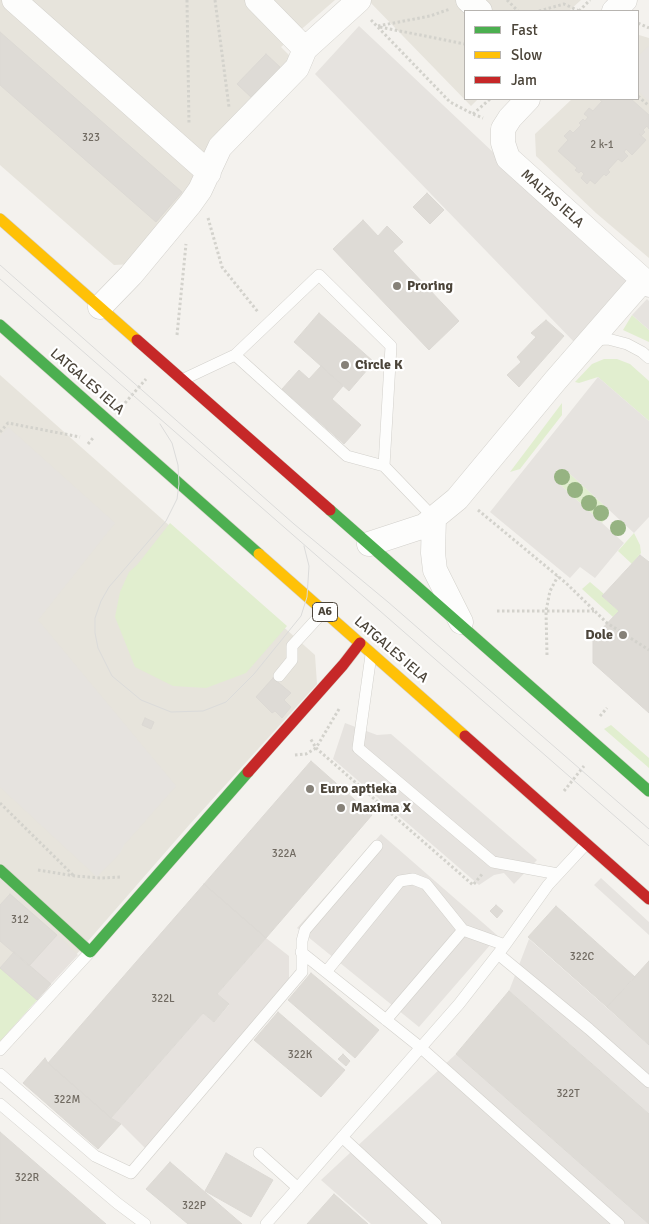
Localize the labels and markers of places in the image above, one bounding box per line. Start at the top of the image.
place label: Proring [407,278,453,294]
marker: Proring [391,280,403,292]
place label: Circle K [355,357,403,373]
marker: Circle K [339,359,351,371]
place label: Dole [585,627,613,643]
marker: Dole [617,629,629,641]
place label: Euro aptieka [320,781,397,797]
marker: Euro aptieka [304,783,316,795]
place label: Maxima X [351,800,411,816]
marker: Maxima X [335,802,347,814]

